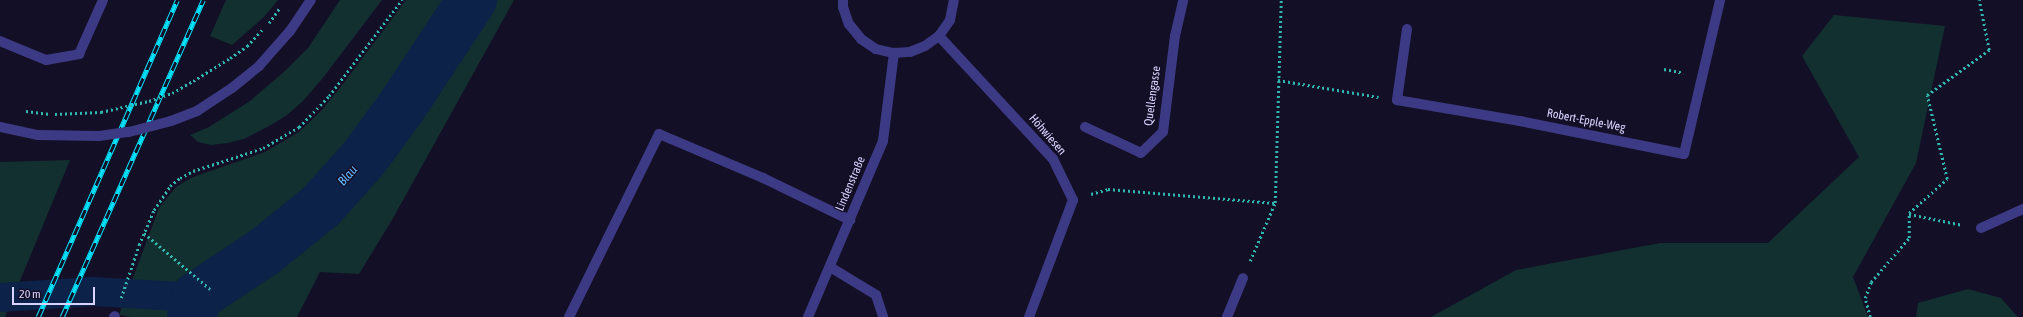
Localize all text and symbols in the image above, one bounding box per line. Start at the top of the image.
street label: Quellengasse [1142,65,1164,127]
street label: Robert-Epple-Weg [1546,106,1626,136]
street label: Höhwiesen [1025,112,1069,158]
street label: Lindenstraße [833,155,869,213]
water label: Blau [335,163,361,189]
scale bar [14,279,97,305]
text: 20 m [19,287,41,301]

